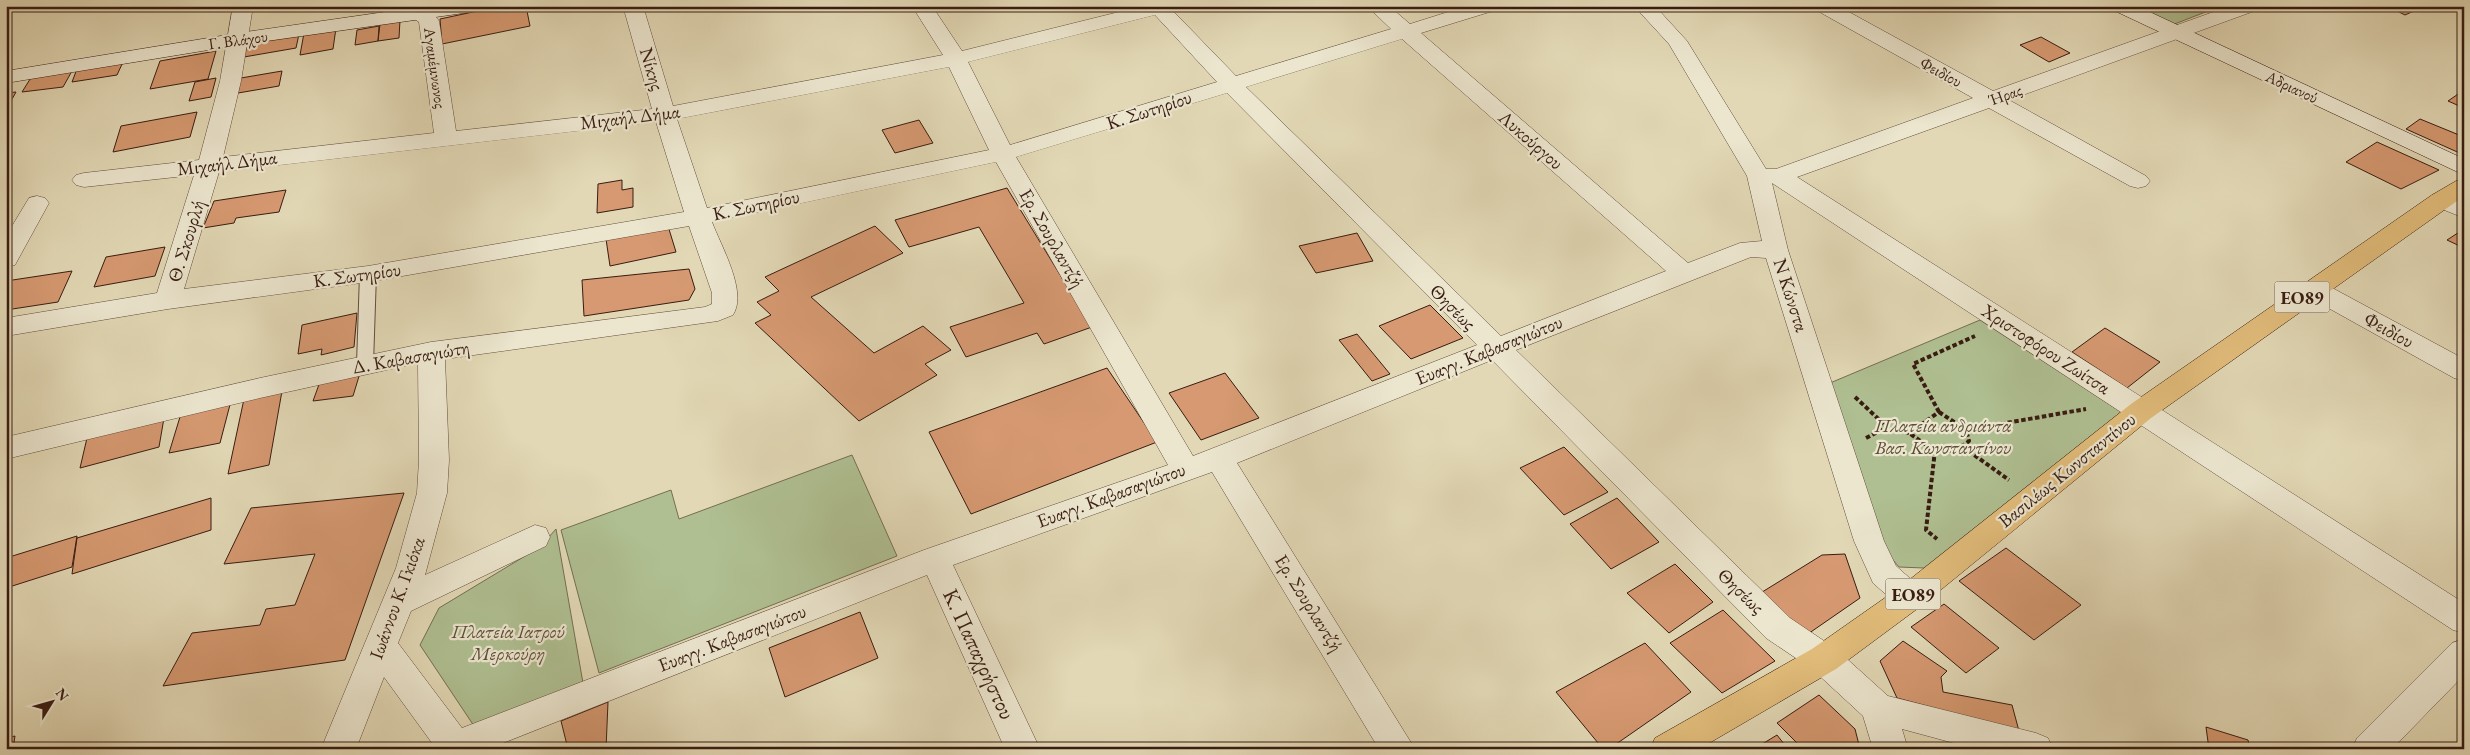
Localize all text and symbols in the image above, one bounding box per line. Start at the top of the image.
street label: Γ. Βλάχου [207,25,269,55]
street label: Αγαμέμνωνος [419,25,451,110]
street label: Νίκης [634,44,670,94]
street label: Φειδίου [1916,52,1966,92]
street label: Αδριανού [2262,65,2322,108]
street label: Ήρας [1985,79,2025,111]
street label: Κ. Σωτηρίου [1103,84,1195,136]
street label: Μιχαήλ Δήμα [579,98,682,136]
street label: Λυκούργου [1493,104,1569,175]
street label: Μιχαήλ Δήμα [176,144,279,182]
street label: Κ. Σωτηρίου [710,184,802,226]
street label: Ερ. Σουρλαντζή [1014,184,1090,292]
street label: Θ. Σκουρλή [162,197,210,285]
street label: Ν Κώνστα [1767,255,1815,335]
street label: Κ. Σωτηρίου [312,256,402,294]
street label: Θησέως [1424,278,1482,336]
road number: ΕΟ89 [2274,282,2330,312]
street label: Χριστοφόρου Ζωίτσα [1976,298,2115,400]
street label: Φειδίου [2360,306,2418,354]
street label: Ευαγγ. Καβασαγιώτου [1412,309,1566,391]
street label: Δ. Καβασαγιώτη [351,334,471,380]
street label: Βασιλέως Κωνσταντίνου [1993,407,2141,533]
park label: Πλατεία ανδριάντα Βασ. Κωνσταντίνου [1874,413,2012,460]
street label: Ευαγγ. Καβασαγιώτου [1033,456,1189,534]
street label: Ιωάννου Κ. Γκιόκα [363,533,431,663]
street label: Ερ. Σουρλαντζή [1269,550,1349,656]
street label: Θησέως [1712,563,1770,619]
road number: ΕΟ89 [1886,578,1940,610]
street label: Κ. Παπαχρήστου [936,584,1022,724]
street label: Ευαγγ. Καβασαγιώτου [654,598,810,678]
park label: Πλατεία Ιατρού Μερκούρη [451,619,565,666]
north arrow [28,678,78,728]
text: N [52,684,73,705]

